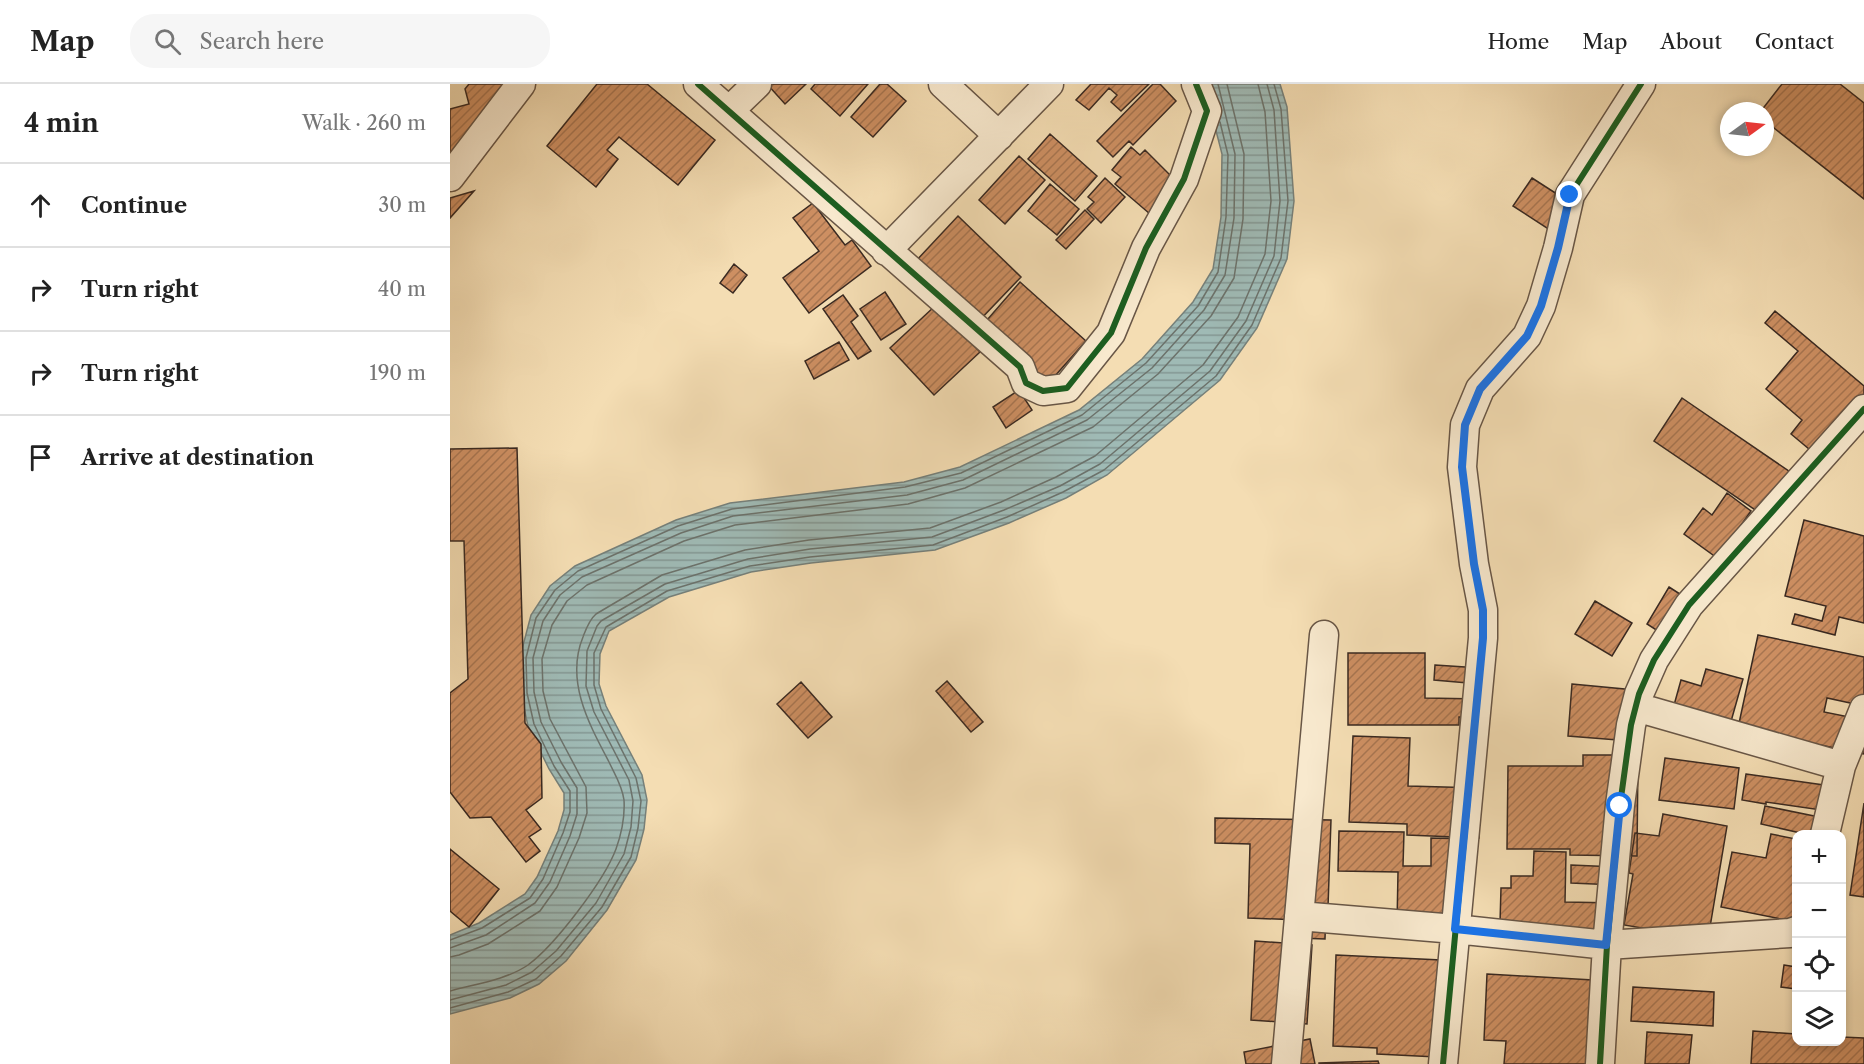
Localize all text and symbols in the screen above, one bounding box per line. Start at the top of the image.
search box [130,14,550,68]
text: Map [30,24,94,58]
icon: search [151,25,184,58]
text: Search here [199,28,324,55]
text: Home [1488,29,1549,54]
text: Map [1582,29,1627,54]
text: About [1660,29,1722,54]
text: Contact [1755,29,1834,54]
north arrow [1720,102,1774,156]
text: 4 min [24,107,99,139]
text: Walk · 260 m [302,111,426,135]
route end [1556,181,1582,207]
icon: ahead [24,189,57,222]
text: Continue [81,192,187,219]
text: 30 m [378,193,426,217]
icon: right [24,273,57,306]
text: Turn right [81,276,199,303]
text: 40 m [378,277,426,301]
icon: right [24,357,57,390]
text: Turn right [81,360,199,387]
text: 190 m [369,361,426,385]
icon: arrive [24,441,57,474]
text: Arrive at destination [81,444,314,471]
route start [1606,792,1632,818]
map controls [1792,830,1846,1046]
button: + [1792,830,1846,884]
button: − [1792,884,1846,938]
button: locate [1792,938,1846,992]
button: layers [1792,992,1846,1046]

